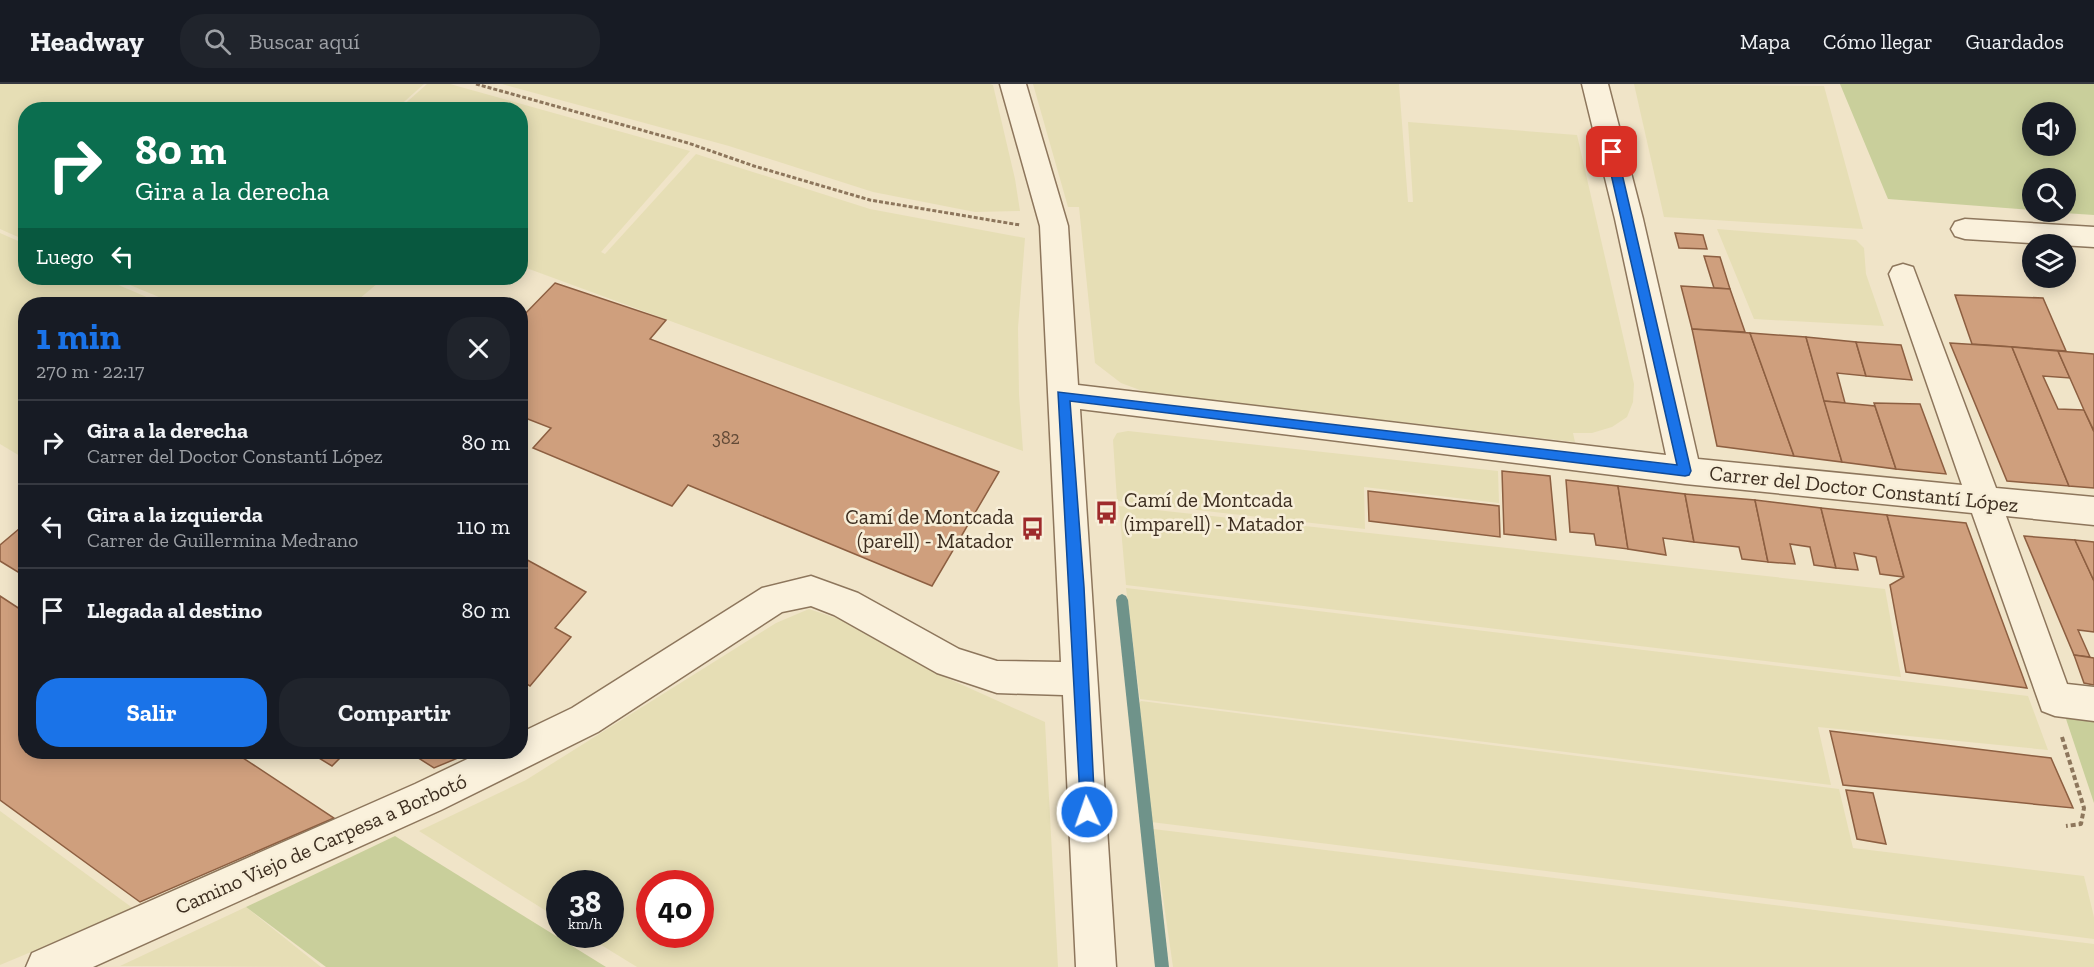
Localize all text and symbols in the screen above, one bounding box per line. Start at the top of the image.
search box [180,14,600,68]
text: Headway [30,25,144,58]
icon: search [201,25,234,58]
text: Buscar aquí [249,28,360,55]
text: Mapa [1740,29,1790,54]
text: Cómo llegar [1823,29,1933,54]
text: Guardados [1966,29,2064,54]
map controls [2022,102,2076,288]
button: sound [2022,102,2076,156]
text: 80 m [135,124,226,175]
icon: right [36,126,114,204]
pin [1586,126,1637,177]
icon: arrive [1595,135,1628,168]
button: search [2022,168,2076,222]
text: Gira a la derecha [135,175,329,207]
button: layers [2022,234,2076,288]
icon: left [106,240,139,273]
text: Luego [36,243,94,270]
text: 1 min [36,315,121,358]
button: close [447,317,510,380]
text: 270 m · 22:17 [36,359,144,383]
text: Gira a la derecha [87,417,248,444]
icon: right [36,426,69,459]
house number: 382 [712,427,740,449]
text: 80 m [462,429,510,456]
text: Carrer del Doctor Constantí López [87,444,383,468]
street label: Carrer del Doctor Constantí López [1708,460,2020,517]
place label: Camí de Montcada (imparell) - Matador [1124,487,1305,536]
bus stop icon: Camí de Montcada (imparell) - Matador [1093,499,1119,525]
text: Gira a la izquierda [87,501,263,528]
place label: Camí de Montcada (parell) - Matador [845,504,1014,553]
icon: left [36,510,69,543]
text: 110 m [456,513,510,540]
bus stop icon: Camí de Montcada (parell) - Matador [1019,516,1045,542]
text: Carrer de Guillermina Medrano [87,528,358,552]
icon: arrive [36,594,69,627]
text: Llegada al destino [87,597,262,624]
text: 80 m [462,597,510,624]
button: Salir [36,678,267,747]
button: Compartir [279,678,510,747]
street label: Camino Viejo de Carpesa a Borbotó [171,768,471,920]
position arrow [1055,780,1119,844]
speed limit sign: 40 [636,870,714,948]
text: 38 [569,884,601,920]
text: km/h [568,915,602,933]

